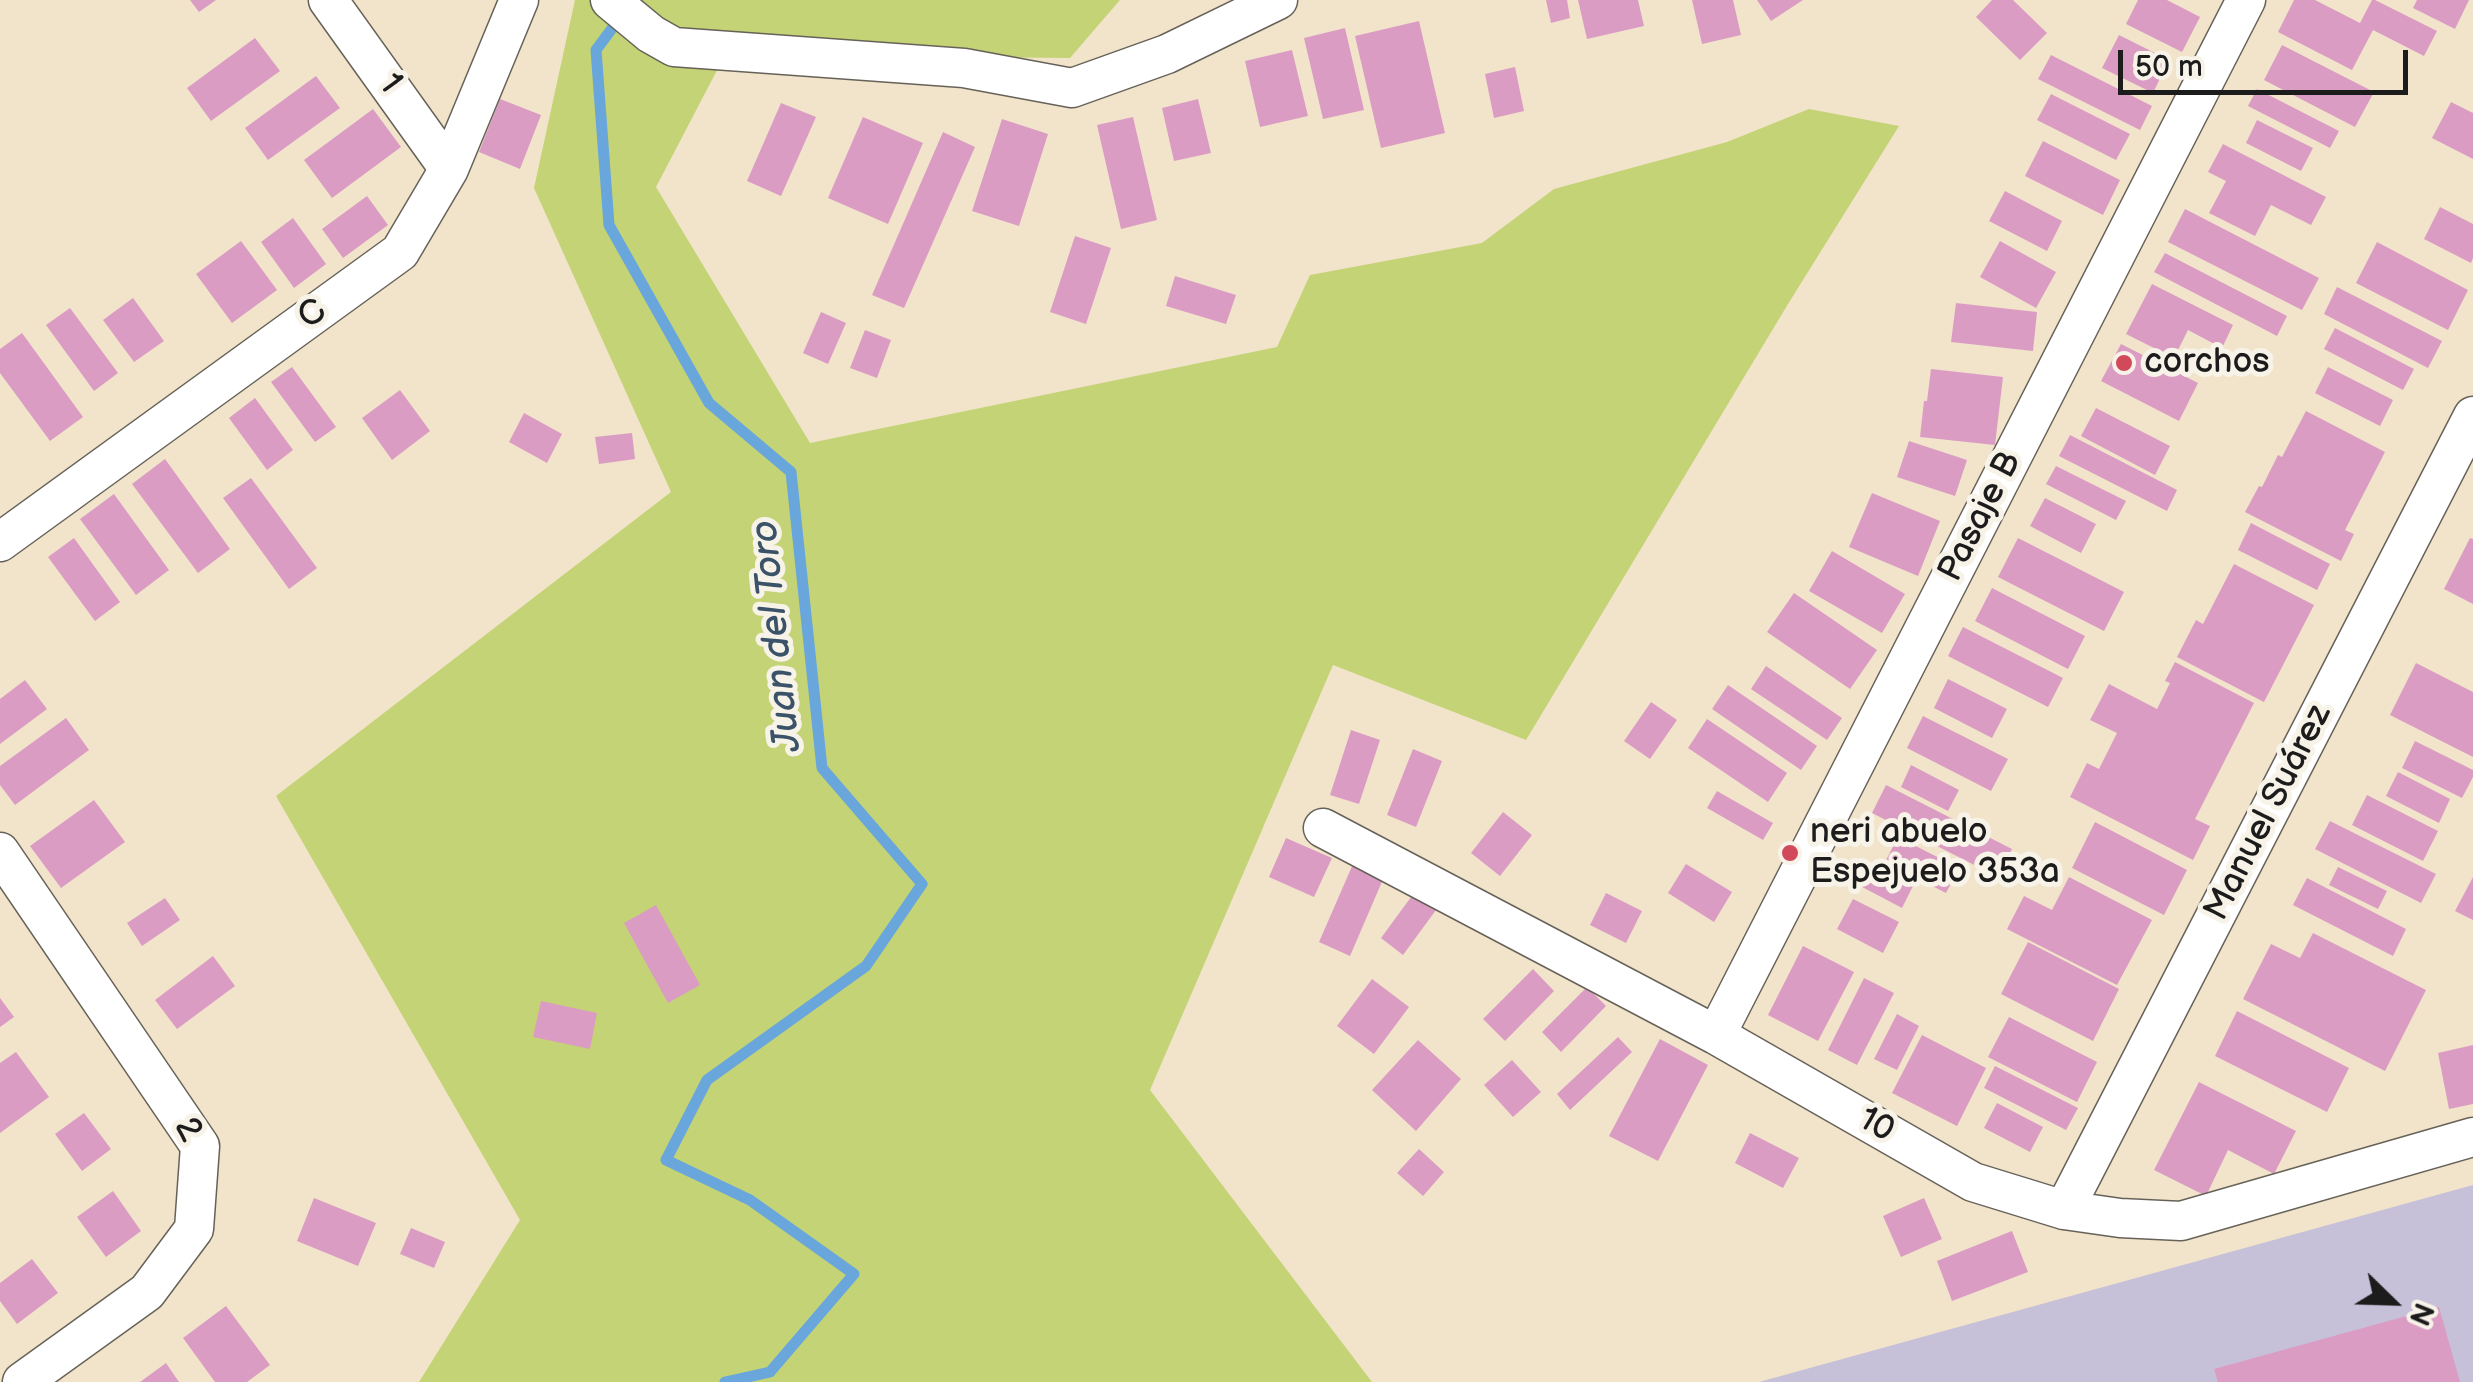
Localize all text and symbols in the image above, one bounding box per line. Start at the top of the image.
scale bar [2123,30,2413,92]
text: 50 m [2135,49,2203,85]
street label: 1 [368,66,410,102]
street label: C [291,291,335,339]
place label: corchos [2144,342,2270,384]
marker: corchos [2113,352,2135,374]
street label: Pasaje B [1930,445,2032,589]
water label: Juan del Toro [743,518,813,754]
street label: Manuel Suárez [2196,698,2342,928]
place label: neri abuelo Espejuelo 353a [1810,812,2060,894]
marker: neri abuelo Espejuelo 353a [1779,842,1801,864]
street label: 10 [1851,1099,1901,1153]
street label: 2 [164,1111,210,1149]
north arrow [2343,1252,2443,1352]
text: N [2402,1298,2440,1330]

